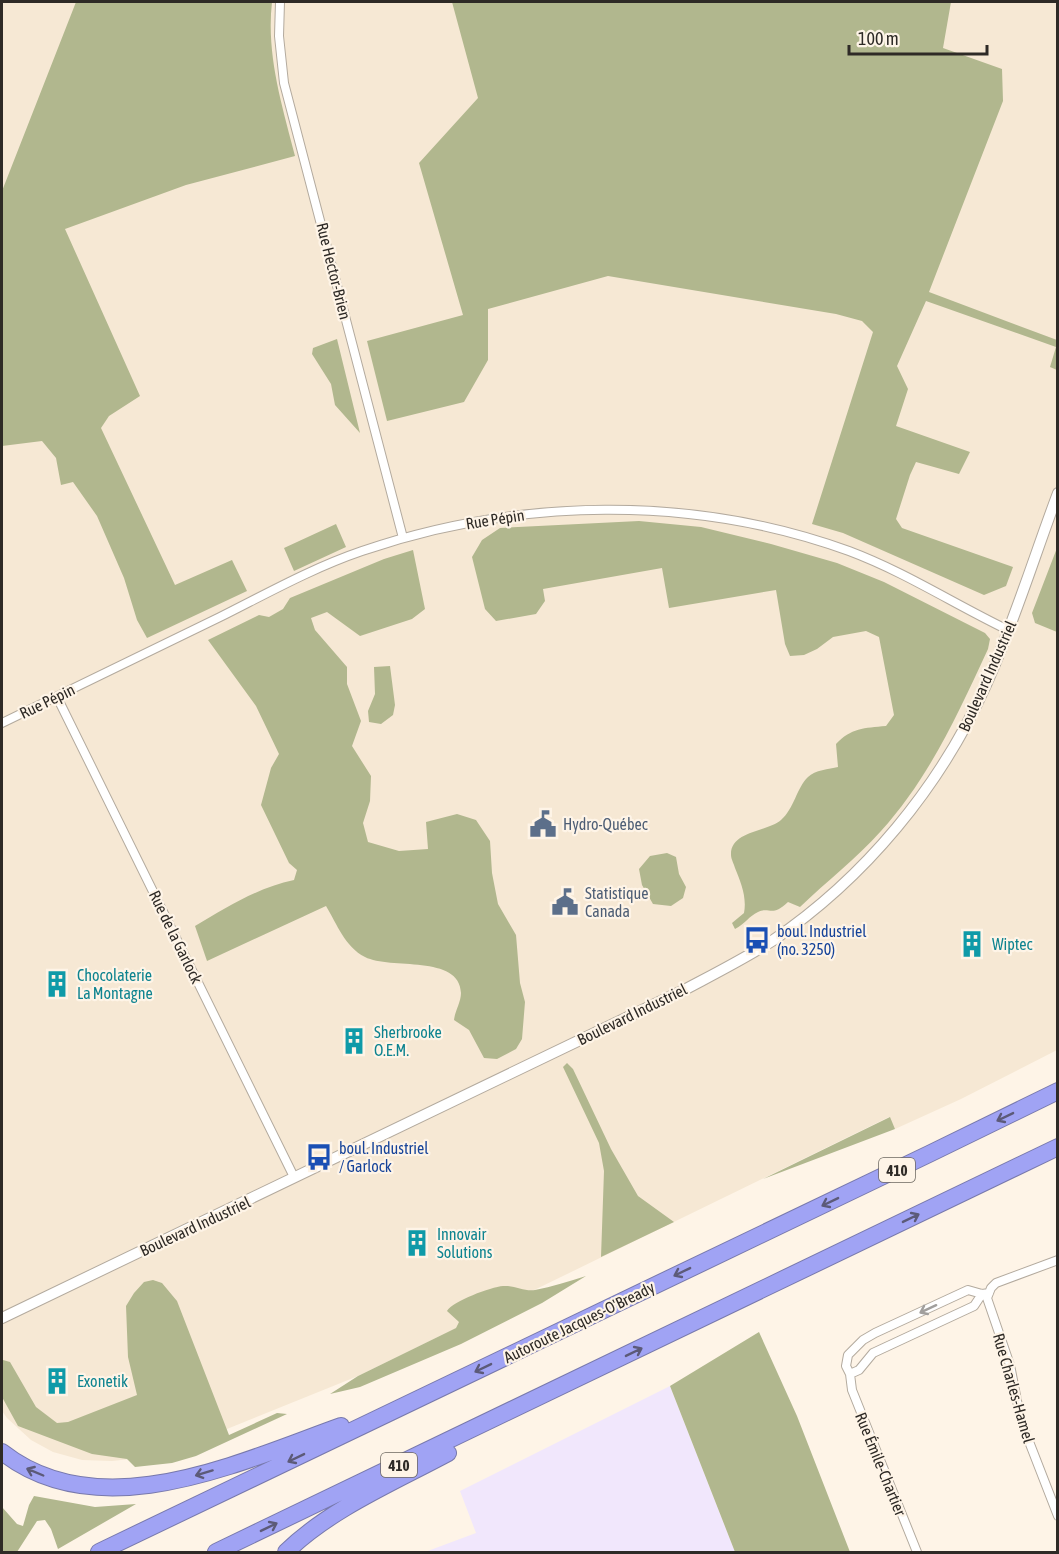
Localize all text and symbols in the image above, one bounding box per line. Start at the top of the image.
scale bar [849,18,987,56]
text: 100 m [858,28,899,49]
street label: Rue Hector-Brien [313,221,355,321]
street label: Rue Pépin [464,505,526,534]
street label: Boulevard Industriel [954,617,1020,734]
street label: Rue Pépin [16,680,78,723]
public building icon: Hydro-Québec [528,809,558,839]
place label: Hydro-Québec [563,815,648,834]
place label: Statistique Canada [585,884,649,920]
public building icon: Statistique Canada [550,887,580,917]
street label: Rue de la Garlock [146,888,206,986]
place label: boul. Industriel (no. 3250) [777,922,867,959]
bus stop icon: boul. Industriel (no. 3250) [742,925,772,955]
building icon: Wiptec [957,929,987,959]
place label: Wiptec [992,935,1032,954]
place label: Chocolaterie La Montagne [77,966,153,1003]
building icon: Chocolaterie La Montagne [42,969,72,999]
street label: Boulevard Industriel [574,979,690,1048]
place label: Sherbrooke O.E.M. [374,1023,442,1059]
building icon: Sherbrooke O.E.M. [339,1026,369,1056]
one-way arrow [997,1112,1015,1124]
place label: boul. Industriel / Garlock [339,1139,429,1175]
bus stop icon: boul. Industriel / Garlock [304,1142,334,1172]
road number: 410 [879,1158,915,1182]
street label: Boulevard Industriel [137,1192,254,1259]
one-way arrow [821,1196,839,1208]
one-way arrow [901,1212,919,1224]
place label: Innovair Solutions [437,1225,493,1261]
building icon: Innovair Solutions [402,1228,432,1258]
one-way arrow [674,1267,692,1279]
street label: Autoroute Jacques-O'Bready [501,1278,658,1367]
one-way arrow [919,1304,937,1315]
street label: Rue Charles-Hamel [990,1331,1038,1446]
one-way arrow [625,1345,643,1357]
one-way arrow [474,1362,492,1374]
building icon: Exonetik [42,1366,72,1396]
place label: Exonetik [77,1372,128,1390]
street label: Rue Émile-Chartier [852,1410,910,1519]
one-way arrow [287,1452,305,1464]
road number: 410 [381,1453,417,1477]
one-way arrow [27,1466,45,1477]
one-way arrow [195,1468,214,1479]
one-way arrow [259,1521,277,1533]

